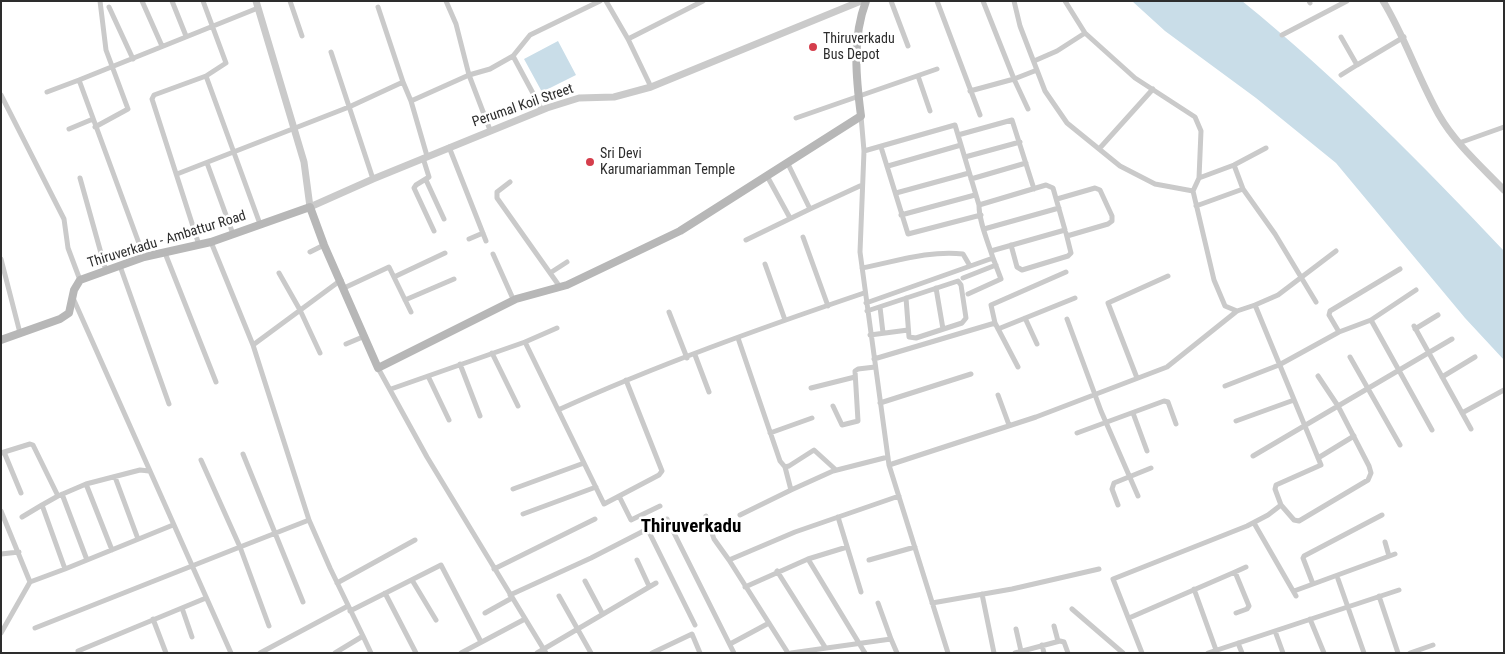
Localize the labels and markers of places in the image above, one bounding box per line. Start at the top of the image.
place label: Thiruverkadu Bus Depot [823,31,895,64]
marker: Thiruverkadu Bus Depot [807,41,819,53]
place label: Sri Devi Karumariamman Temple [600,146,735,178]
marker: Sri Devi Karumariamman Temple [584,156,596,168]

